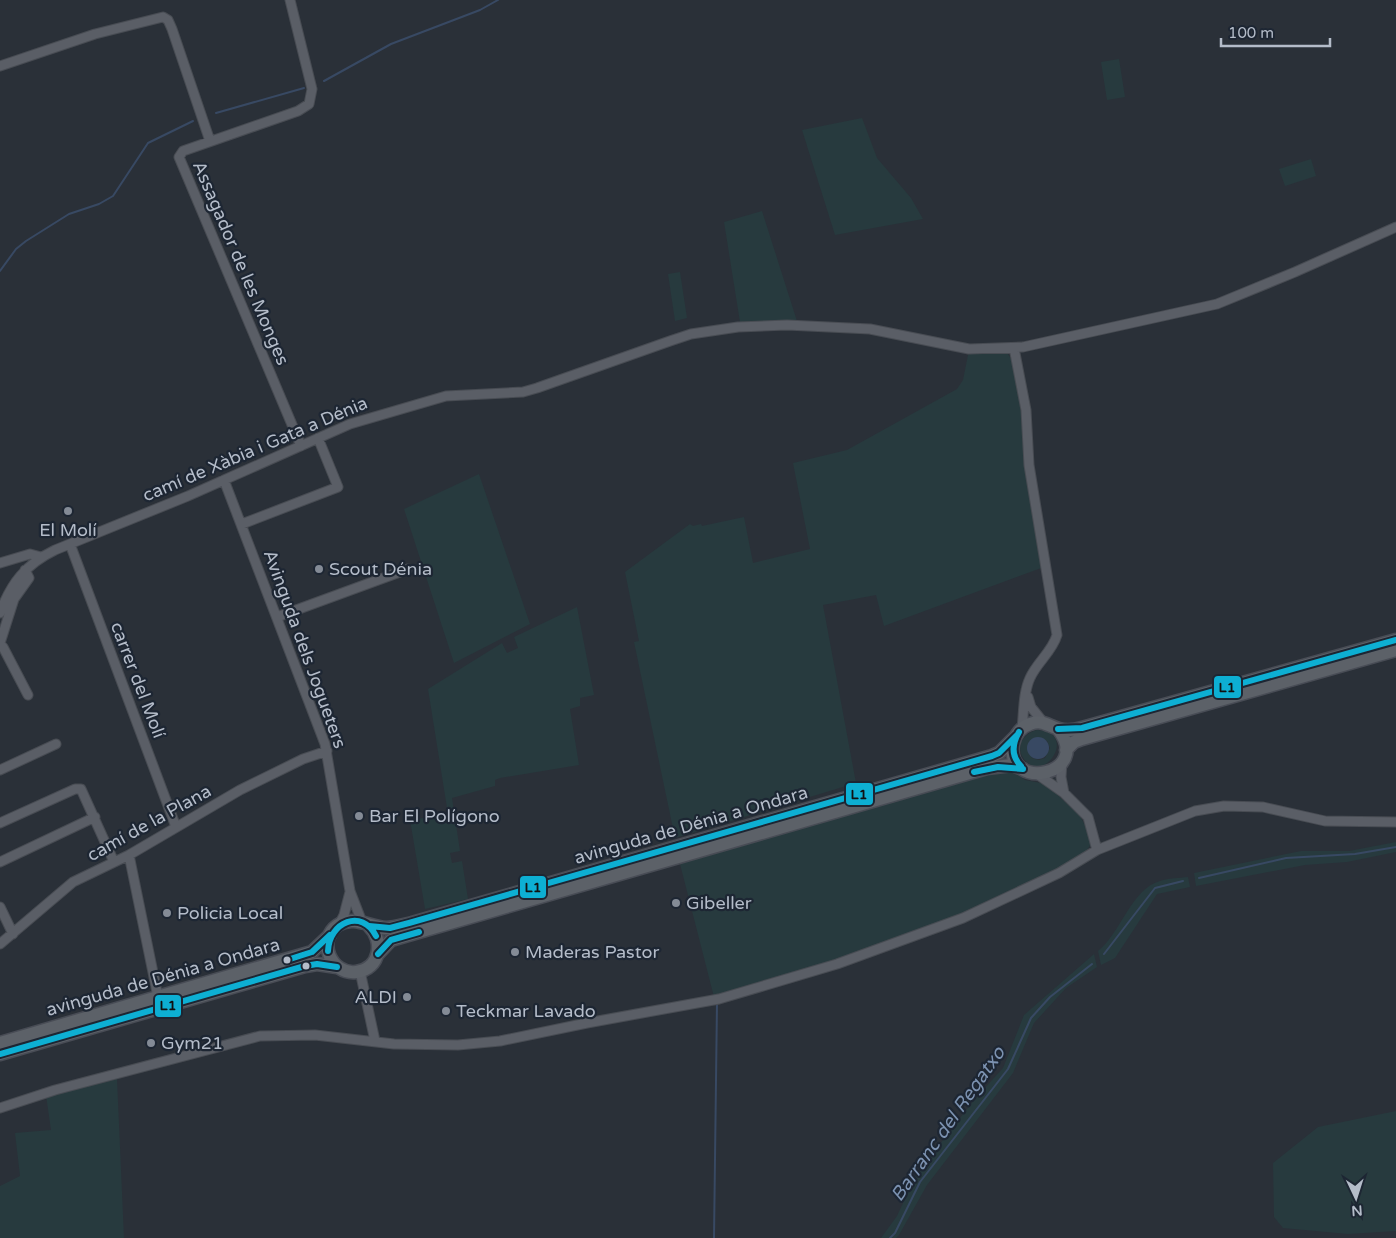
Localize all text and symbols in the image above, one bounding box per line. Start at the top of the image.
scale bar [1221,15,1330,47]
text: 100 m [1228,24,1274,42]
street label: Assagador de les Monges [188,158,294,368]
street label: camí de Xàbia i Gata a Dénia [139,392,371,506]
marker: El Molí [62,505,74,517]
place label: El Molí [39,519,97,541]
street label: Avinguda dels Jogueters [259,547,351,751]
place label: Scout Dénia [329,558,432,580]
marker: Scout Dénia [313,563,325,575]
street label: carrer del Molí [106,619,170,742]
line badge: L1 [1213,675,1242,699]
text: L1 [1219,679,1235,696]
street label: camí de la Plana [83,780,215,866]
street label: avinguda de Dénia a Ondara [572,781,810,869]
line badge: L1 [845,782,874,806]
text: L1 [851,786,867,803]
place label: Bar El Polígono [369,805,500,827]
marker: Bar El Polígono [353,810,365,822]
line badge: L1 [519,875,547,899]
text: L1 [525,879,541,896]
place label: Gibeller [686,892,752,914]
marker: Gibeller [670,897,682,909]
place label: Policia Local [177,902,283,924]
marker: Policia Local [161,907,173,919]
street label: avinguda de Dénia a Ondara [44,933,282,1021]
place label: Maderas Pastor [525,941,659,963]
marker: Maderas Pastor [509,946,521,958]
unlabelled marker [282,955,292,965]
unlabelled marker [301,961,311,971]
place label: ALDI [355,986,397,1008]
marker: ALDI [401,991,413,1003]
line badge: L1 [154,994,182,1018]
text: L1 [160,997,176,1014]
place label: Teckmar Lavado [456,1000,596,1022]
marker: Teckmar Lavado [440,1005,452,1017]
place label: Gym21 [161,1032,223,1054]
marker: Gym21 [145,1037,157,1049]
water label: Barranc del Regatxo [886,1041,1011,1206]
north arrow [1331,1173,1381,1223]
text: N [1351,1202,1363,1219]

